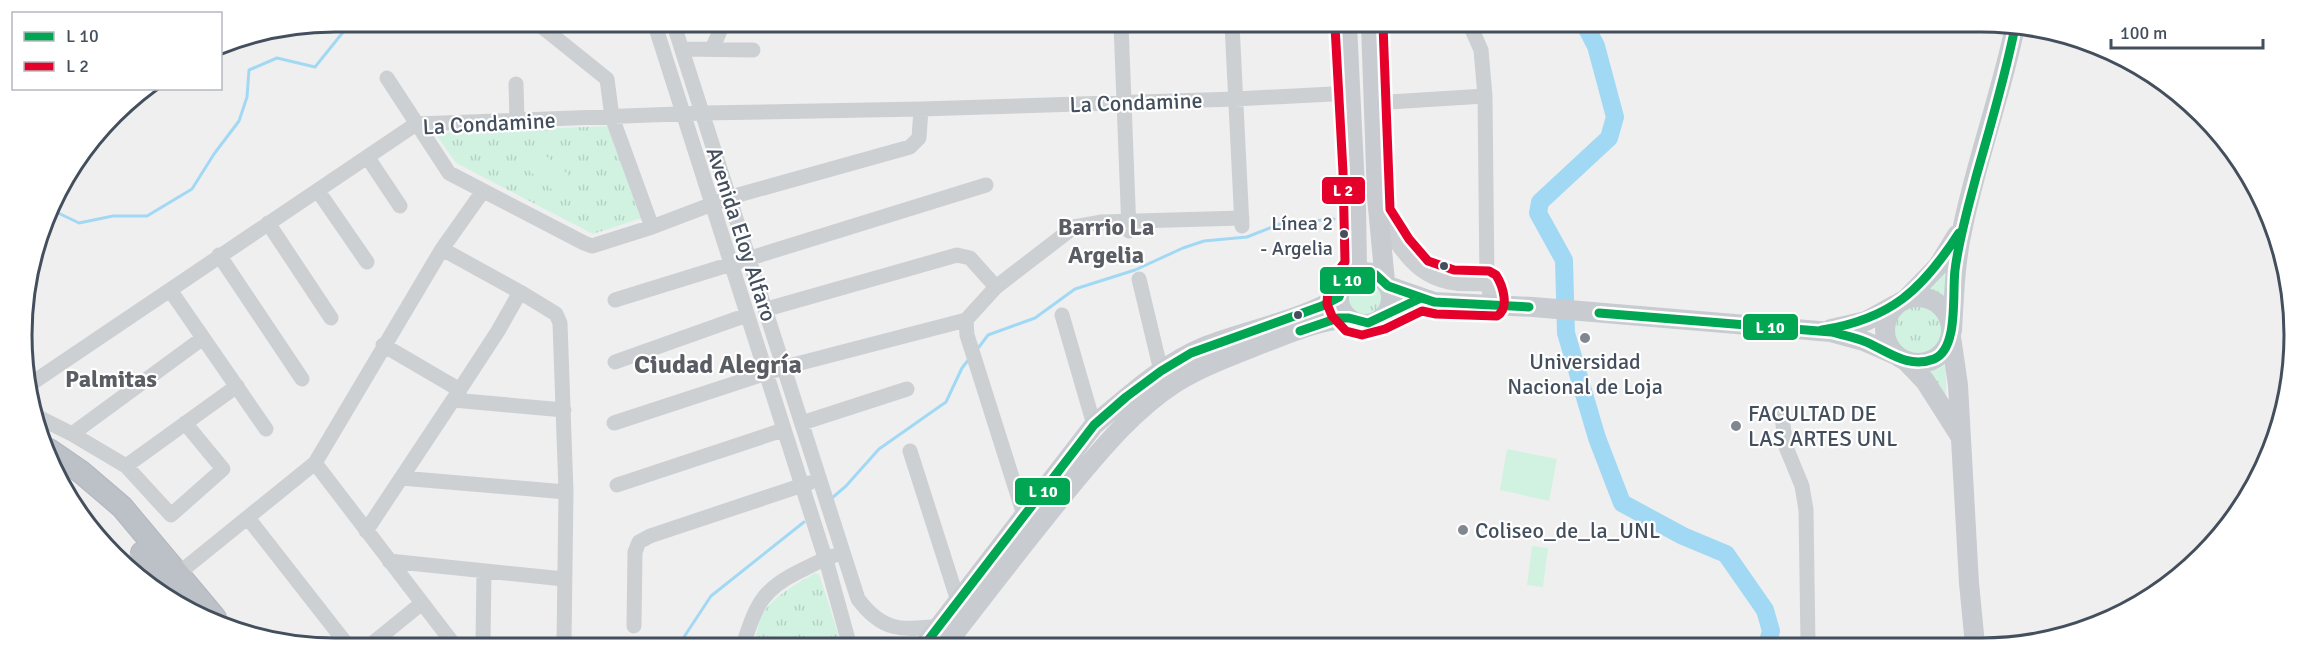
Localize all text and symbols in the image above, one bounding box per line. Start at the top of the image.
legend [12,12,222,90]
scale bar [2111,12,2262,50]
text: 100 m [2120,22,2167,44]
text: L 10 [66,25,99,47]
text: L 2 [66,55,89,77]
street label: La Condamine [1069,87,1203,118]
street label: La Condamine [422,107,556,140]
street label: Avenida Eloy Alfaro [701,144,782,325]
line badge: L 2 [1321,176,1366,205]
text: L 2 [1333,181,1353,201]
place label: Línea 2 - Argelia [1260,211,1333,261]
district label: Barrio La Argelia [1058,212,1154,270]
marker: Línea 2 - Argelia [1338,228,1350,240]
unlabelled marker [1438,260,1450,272]
line badge: L 10 [1319,266,1376,295]
text: L 10 [1332,271,1362,291]
unlabelled marker [1292,309,1304,321]
line badge: L 10 [1742,313,1799,341]
text: L 10 [1755,318,1785,338]
marker: Universidad Nacional de Loja [1578,331,1592,345]
place label: Universidad Nacional de Loja [1507,348,1663,400]
district label: Ciudad Alegría [634,349,802,381]
district label: Palmitas [65,364,157,394]
place label: FACULTAD DE LAS ARTES UNL [1748,400,1897,452]
marker: FACULTAD DE LAS ARTES UNL [1729,419,1743,433]
line badge: L 10 [1014,477,1071,506]
text: L 10 [1028,482,1058,502]
place label: Coliseo_de_la_UNL [1475,517,1660,544]
marker: Coliseo_de_la_UNL [1456,523,1470,537]

